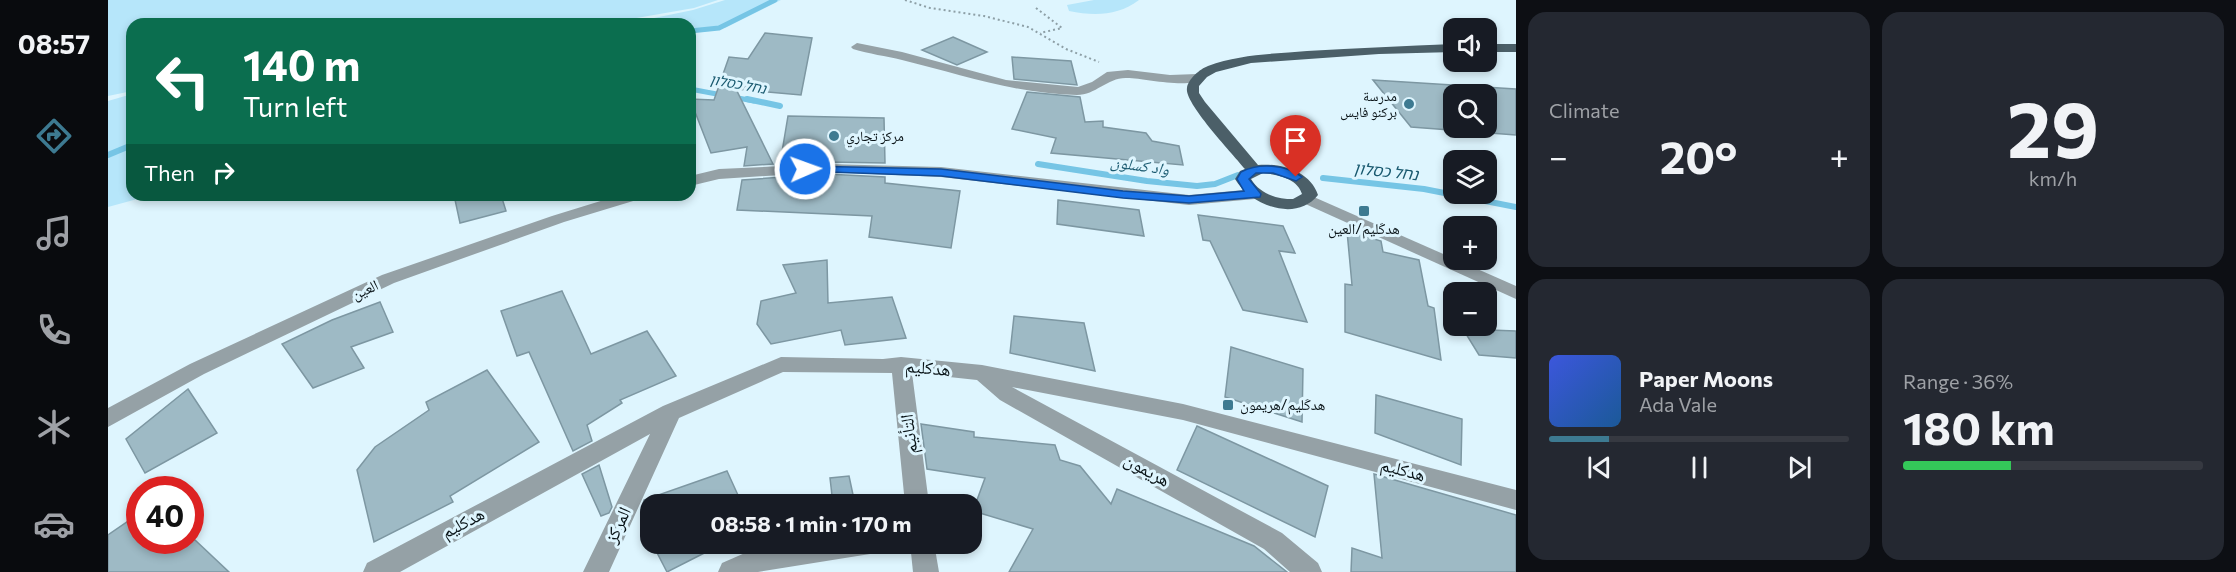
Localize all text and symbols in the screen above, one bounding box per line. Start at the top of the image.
map controls [1443,18,1497,336]
button: sound [1443,18,1497,72]
text: 08:57 [18,27,90,60]
text: 140 m [243,38,360,90]
icon: left [144,42,222,120]
water label: נחל כסלון [709,70,769,97]
text: 29 [2007,79,2099,174]
button: search [1443,84,1497,138]
place label: مدرسة بركنو فايس [1340,87,1397,121]
text: Turn left [243,90,347,123]
marker: مدرسة بركنو فايس [1402,97,1416,111]
text: Climate [1549,98,1619,122]
icon: directions [33,115,75,157]
pin [1270,115,1321,177]
icon: arrive [1279,124,1312,157]
place label: مركز تجاري [846,127,904,148]
text: 20° [1660,128,1738,183]
marker: مركز تجاري [827,129,841,143]
text: − [1549,135,1568,176]
text: + [1830,135,1849,176]
position arrow [773,137,837,201]
button: layers [1443,150,1497,204]
water label: واد كسلون [1109,151,1171,180]
icon: right [207,156,240,189]
water label: נחל כסלון [1353,158,1420,184]
text: Then [144,159,195,186]
text: km/h [2029,166,2077,190]
marker: هدكَليم/العين [1357,204,1371,218]
icon: music [33,212,75,254]
button: + [1443,216,1497,270]
place label: هدكَليم/العين [1328,219,1400,239]
street label: العين [348,275,382,305]
button: − [1443,282,1497,336]
icon: phone [33,309,75,351]
street label: هدكليم [904,354,952,382]
text: Paper Moons [1639,365,1773,392]
text: Range · 36% [1903,369,2013,393]
text: Ada Vale [1639,392,1717,416]
place label: هدكَليم/هريمون [1240,395,1325,415]
marker: هدكَليم/هريمون [1221,398,1235,412]
text: 180 km [1903,399,2055,454]
icon: climate [33,406,75,448]
street label: التأنيم [895,413,923,455]
street label: هريمون [1120,448,1174,491]
icon: previous [1583,451,1616,484]
icon: pause [1683,451,1716,484]
icon: next [1783,451,1816,484]
street label: هدكليم [1378,453,1428,487]
speed limit sign: 40 [126,476,204,554]
street label: هدكليم [437,502,489,544]
icon: car [33,503,75,545]
street label: المركز [599,503,635,547]
text: 08:58 · 1 min · 170 m [710,510,912,537]

